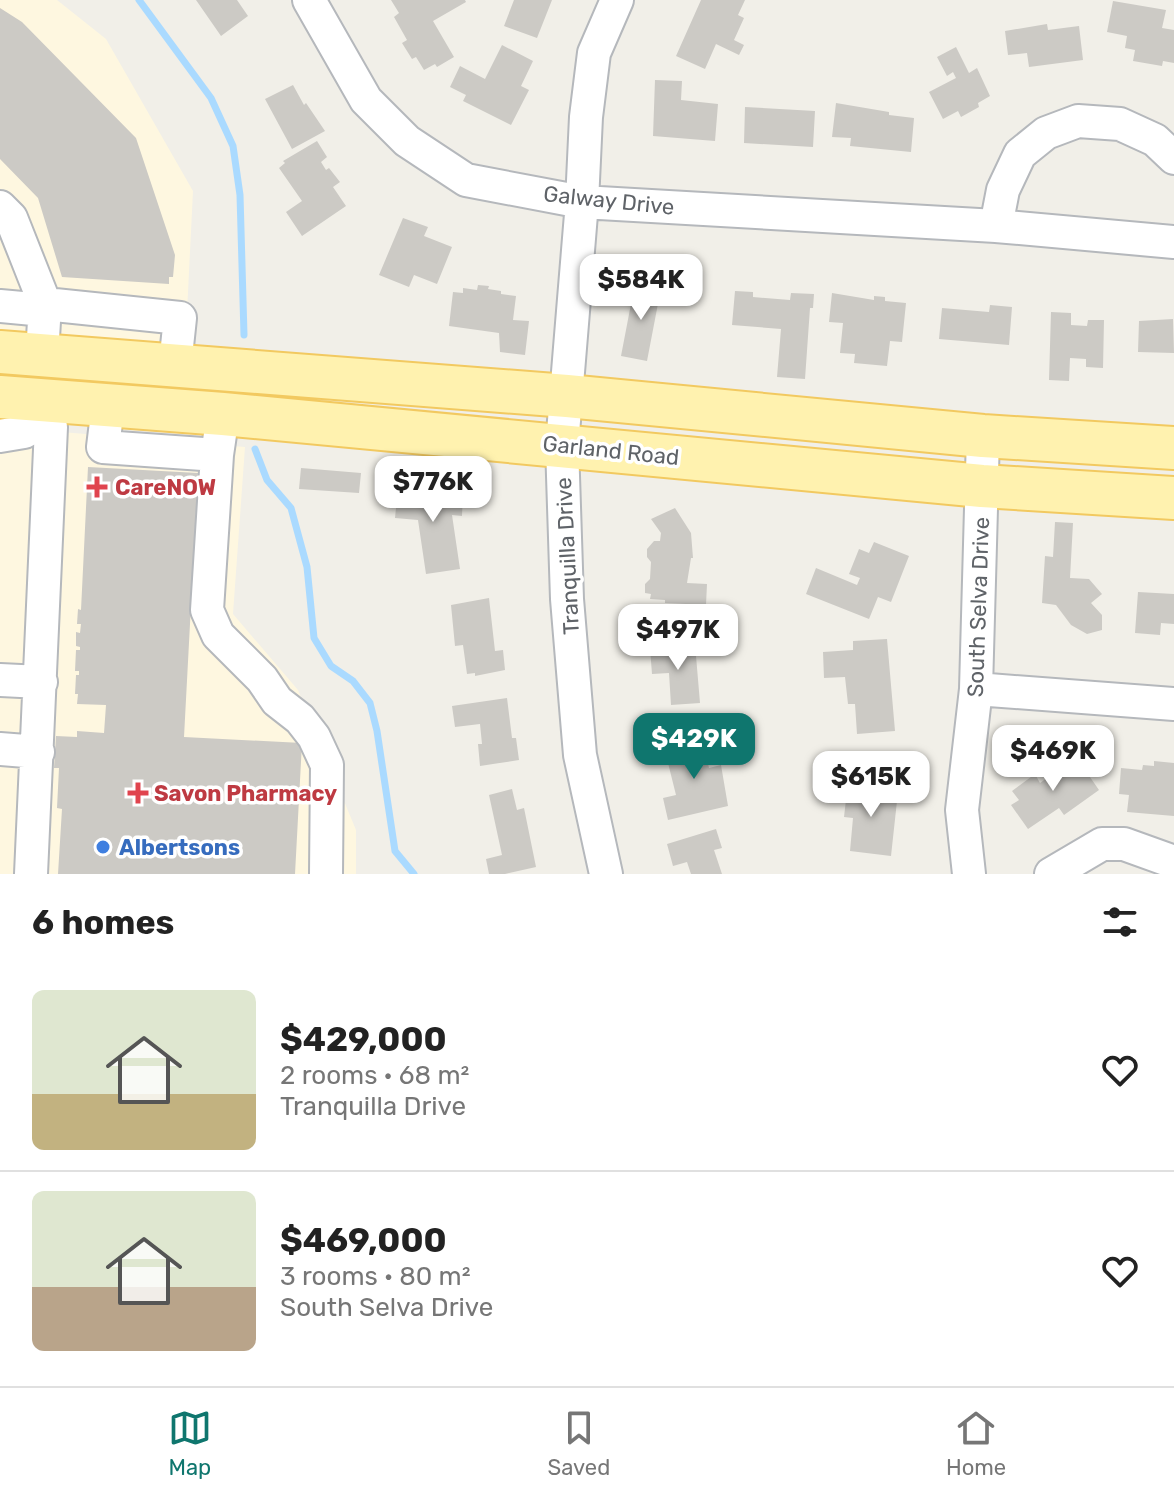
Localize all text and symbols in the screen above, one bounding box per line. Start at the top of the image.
street label: Galway Drive [542,180,676,221]
pin: $584K [585,254,697,322]
text: $584K [598,264,684,295]
street label: Garland Road [541,430,680,471]
pin: $776K [377,456,489,524]
text: $776K [393,466,473,497]
place label: CareNOW [115,474,216,501]
marker: CareNOW [86,476,108,498]
street label: Tranquilla Drive [550,477,585,635]
street label: South Selva Drive [962,516,995,698]
pin: $497K [622,604,734,672]
text: $497K [636,614,720,645]
pin: $429K [638,713,750,781]
text: $429K [651,723,737,754]
pin: $469K [997,725,1109,793]
text: $469K [1010,735,1096,766]
pin: $615K [815,751,927,819]
text: $615K [831,761,911,792]
place label: Savon Pharmacy [154,780,337,807]
marker: Savon Pharmacy [129,784,147,802]
place label: Albertsons [119,834,240,861]
marker: Albertsons [94,838,112,856]
icon: filters [1098,900,1142,944]
text: 6 homes [32,902,174,943]
text: $429,000 [280,1019,447,1060]
icon: home [96,1022,192,1118]
icon: heart [1098,1048,1142,1092]
text: 2 rooms · 68 m² [280,1060,469,1091]
text: Tranquilla Drive [280,1091,466,1122]
text: $469,000 [280,1220,447,1261]
icon: home [96,1223,192,1319]
icon: heart [1098,1249,1142,1293]
text: 3 rooms · 80 m² [280,1261,471,1292]
text: South Selva Drive [280,1292,493,1323]
tab: Map [168,1406,212,1481]
tab: Saved [547,1406,610,1481]
tab: Home [946,1406,1006,1481]

